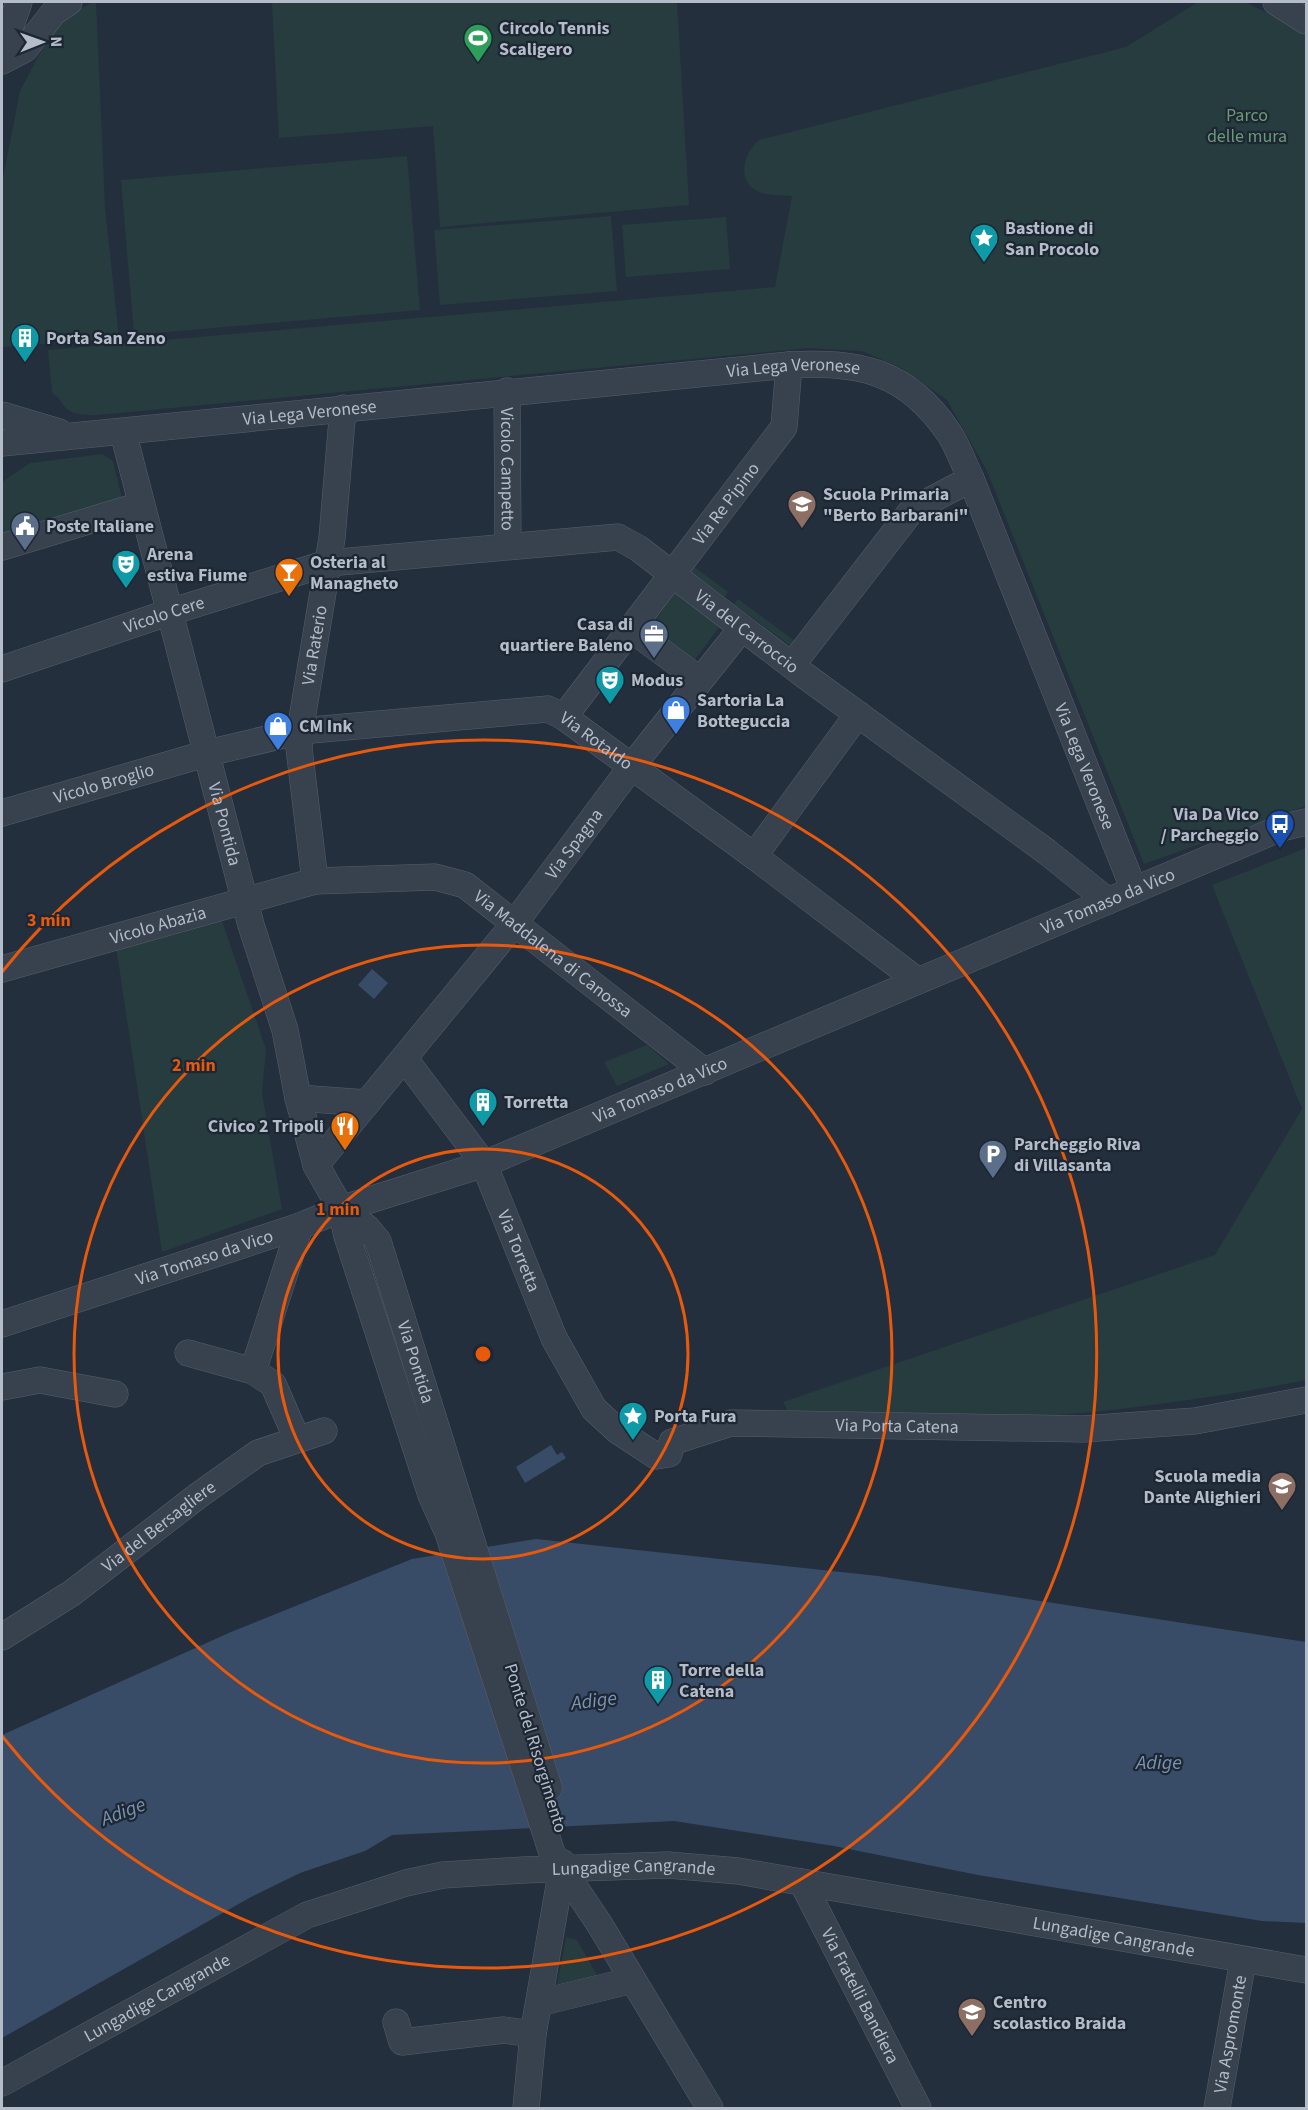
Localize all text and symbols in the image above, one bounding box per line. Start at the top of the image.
north arrow [12,12,72,72]
place label: Circolo Tennis Scaligero [499,16,610,62]
sports icon: Circolo Tennis Scaligero [462,22,494,64]
text: N [45,36,67,47]
park label: Parco delle mura [1207,103,1287,149]
place label: Bastione di San Procolo [1005,216,1099,262]
place icon: Bastione di San Procolo [968,222,1000,264]
building icon: Porta San Zeno [9,322,41,364]
place label: Porta San Zeno [46,326,166,351]
street label: Via Lega Veronese [725,352,862,384]
street label: Via Lega Veronese [242,394,378,432]
street label: Vicolo Campetto [494,407,520,531]
street label: Via Re Pipino [687,457,766,550]
place label: Scuola Primaria "Berto Barbarani" [823,482,968,528]
school or university icon: Scuola Primaria "Berto Barbarani" [786,488,818,530]
public building icon: Poste Italiane [9,510,41,552]
place label: Poste Italiane [46,514,154,539]
place label: Arena estiva Fiume [146,542,247,588]
theatre icon: Arena estiva Fiume [110,548,142,590]
place label: Osteria al Managheto [310,550,399,596]
bar icon: Osteria al Managheto [273,556,305,598]
street label: Via del Carroccio [689,584,804,680]
street label: Vicolo Cere [121,590,208,640]
street label: Via Raterio [296,603,334,687]
place label: Casa di quartiere Baleno [500,612,633,658]
office icon: Casa di quartiere Baleno [638,618,670,660]
theatre icon: Modus [594,664,626,706]
place label: Modus [631,668,683,693]
place label: Sartoria La Botteguccia [697,688,790,734]
shop icon: Sartoria La Botteguccia [660,694,692,736]
street label: Via Lega Veronese [1048,699,1121,833]
street label: Via Rotaldo [554,706,638,776]
shop icon: CM Ink [262,710,294,752]
place label: CM Ink [299,714,353,739]
street label: Vicolo Broglio [51,757,157,810]
street label: Via Pontida [201,780,247,869]
place label: Via Da Vico / Parcheggio [1161,802,1259,848]
street label: Via Spagna [539,803,609,885]
bus stop icon: Via Da Vico / Parcheggio [1264,808,1296,850]
street label: Via Tomaso da Vico [1037,862,1179,941]
street label: Via Maddalena di Canossa [468,884,637,1024]
street label: Vicolo Abazia [107,900,209,951]
text: 3 min [27,908,71,933]
street label: Via Tomaso da Vico [589,1051,731,1130]
text: 2 min [172,1053,216,1078]
building icon: Torretta [467,1086,499,1128]
place label: Torretta [504,1090,568,1115]
restaurant icon: Civico 2 Tripoli [329,1110,361,1152]
place label: Civico 2 Tripoli [208,1114,324,1139]
place label: Parcheggio Riva di Villasanta [1014,1132,1141,1178]
parking icon: Parcheggio Riva di Villasanta [977,1138,1009,1180]
text: 1 min [316,1197,360,1222]
street label: Via Torretta [491,1206,546,1296]
street label: Via Tomaso da Vico [132,1224,277,1292]
street label: Via Pontida [391,1318,440,1407]
centre of rings [473,1344,493,1364]
place icon: Porta Fura [617,1400,649,1442]
place label: Porta Fura [654,1404,737,1429]
street label: Via Porta Catena [835,1413,959,1440]
place label: Scuola media Dante Alighieri [1144,1464,1261,1510]
school or university icon: Scuola media Dante Alighieri [1266,1470,1298,1512]
street label: Via del Bersagliere [97,1475,221,1579]
place label: Torre della Catena [679,1658,764,1704]
street label: Ponte del Risorgimento [498,1660,573,1836]
building icon: Torre della Catena [642,1664,674,1706]
water label: Adige [568,1684,619,1718]
water label: Adige [1134,1749,1182,1777]
water label: Adige [95,1791,150,1834]
street label: Lungadige Cangrande [551,1853,717,1882]
street label: Lungadige Cangrande [1031,1911,1197,1963]
street label: Via Fratelli Bandiera [815,1924,905,2068]
street label: Lungadige Cangrande [79,1948,235,2049]
street label: Via Aspromonte [1208,1973,1253,2095]
place label: Centro scolastico Braida [993,1990,1126,2036]
school or university icon: Centro scolastico Braida [956,1996,988,2038]

